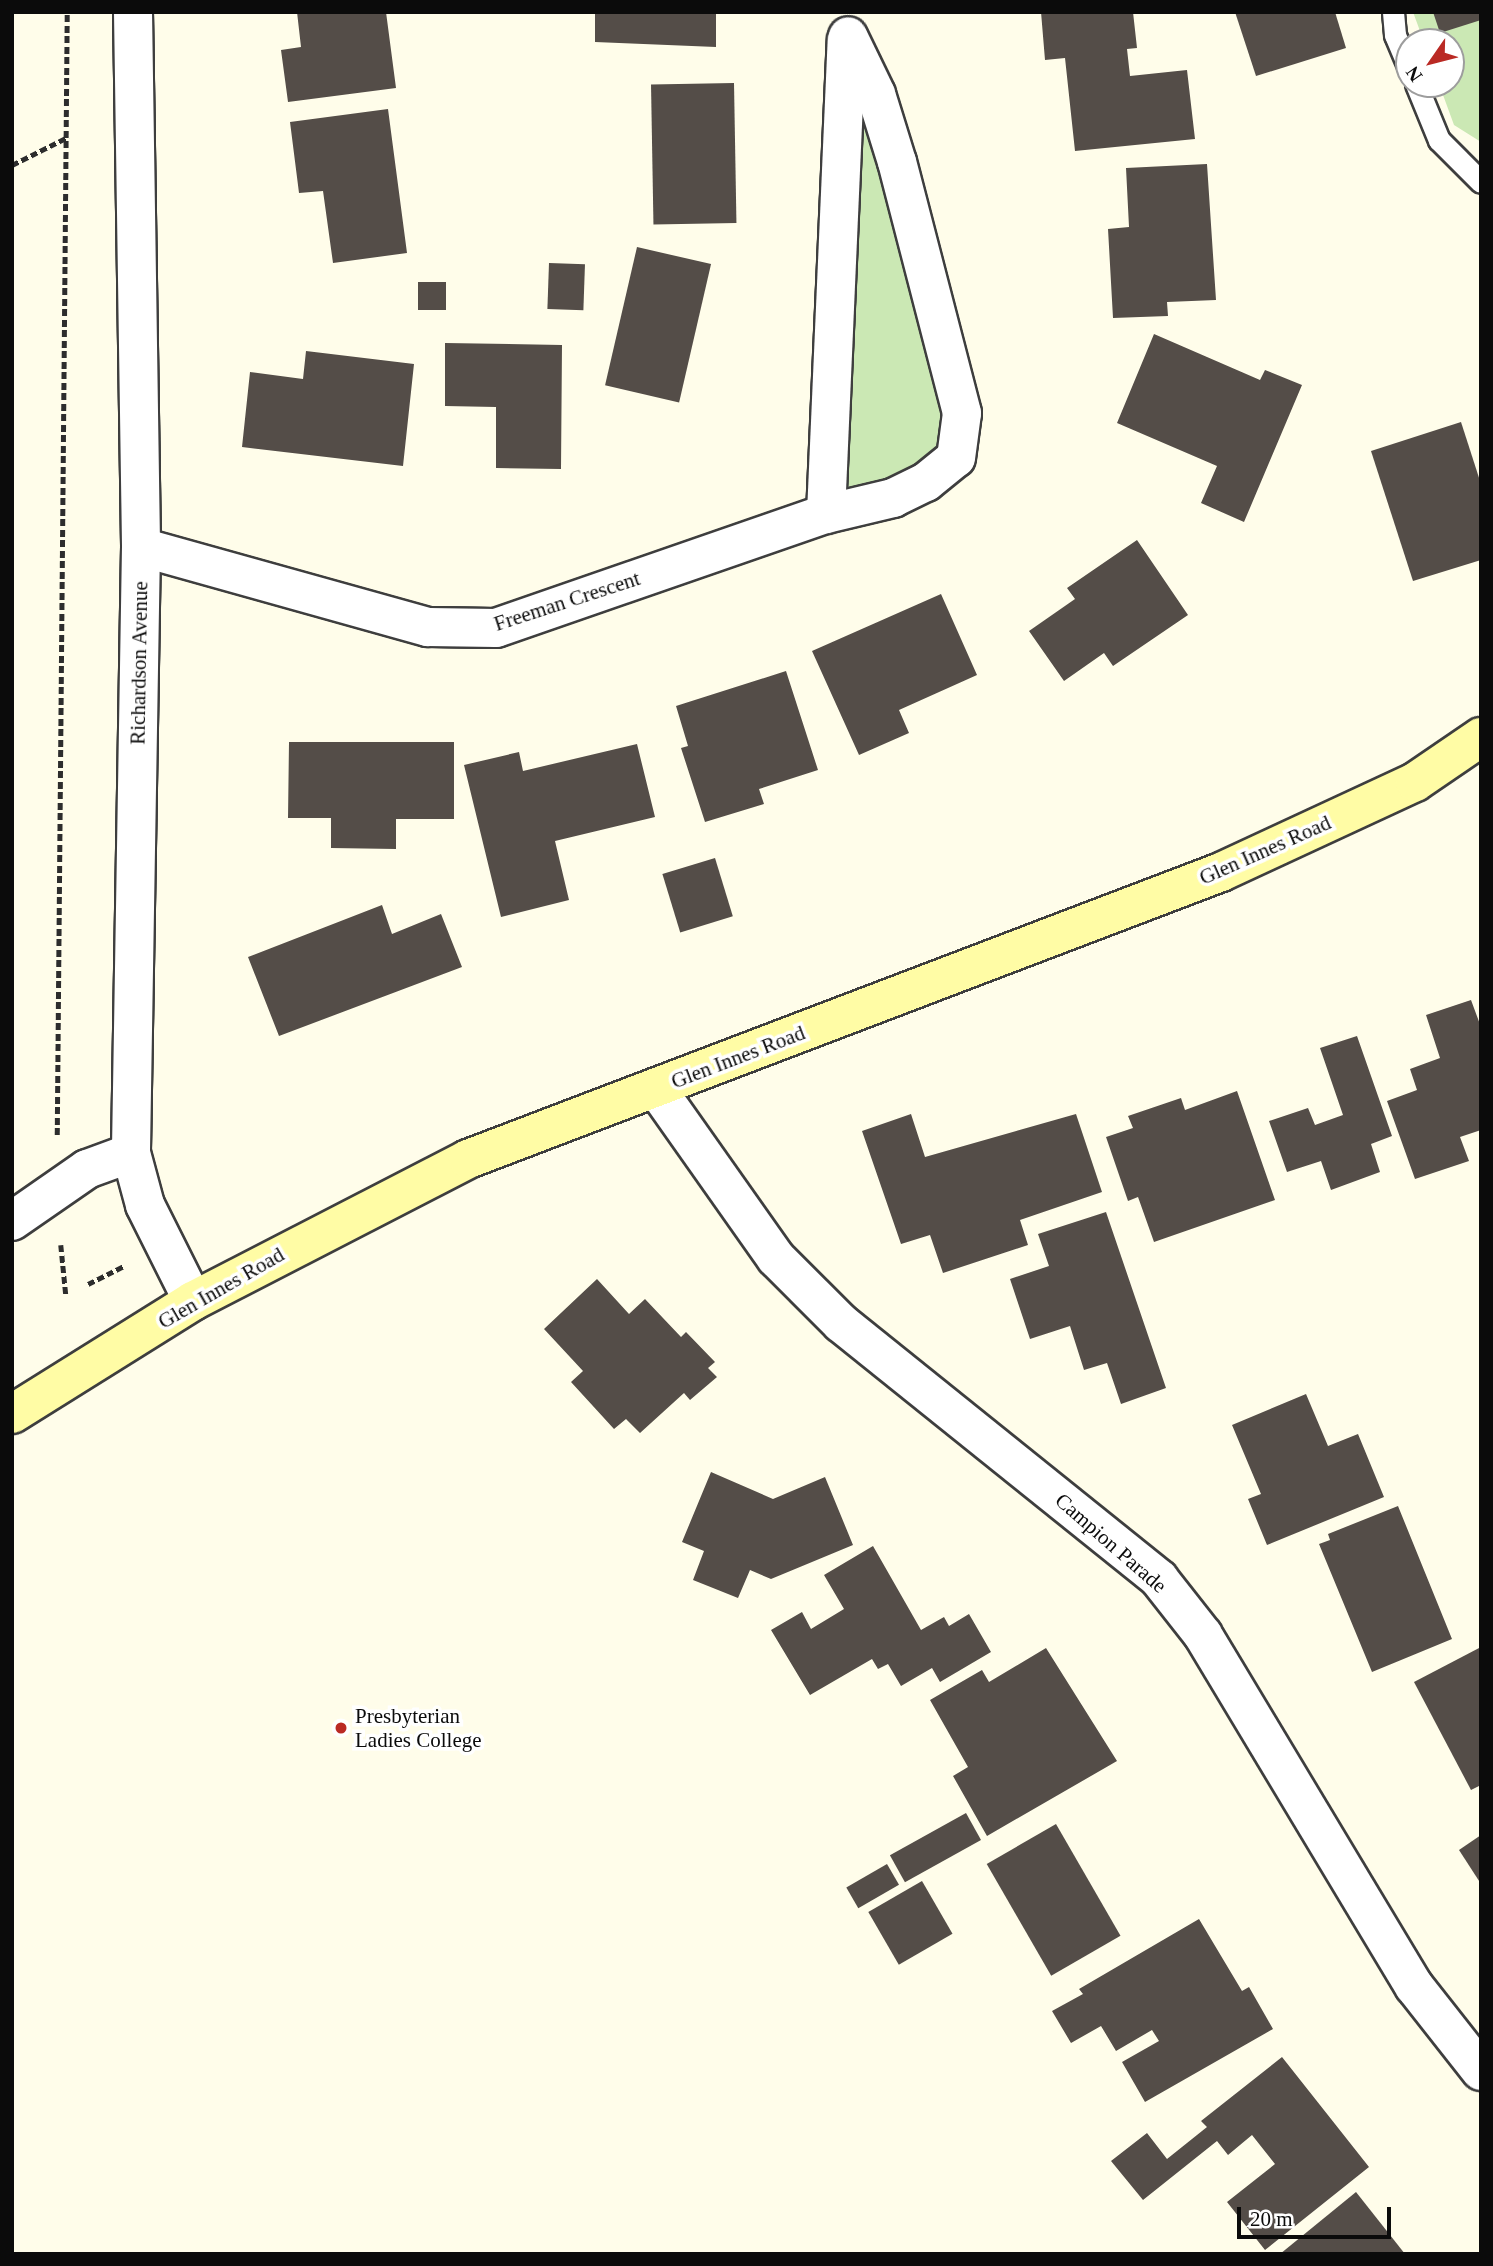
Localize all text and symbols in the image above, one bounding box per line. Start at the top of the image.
north arrow [1395,28,1465,98]
text: N [1401,63,1427,86]
street label: Freeman Crescent [491,566,643,636]
street label: Richardson Avenue [125,580,153,746]
street label: Glen Innes Road [1195,810,1335,890]
street label: Glen Innes Road [668,1020,808,1094]
street label: Glen Innes Road [154,1242,288,1334]
street label: Campion Parade [1050,1488,1172,1598]
place label: Presbyterian Ladies College [355,1703,482,1753]
marker: Presbyterian Ladies College [333,1720,349,1736]
scale bar [1241,2192,1395,2236]
text: 20 m [1250,2207,1293,2231]

